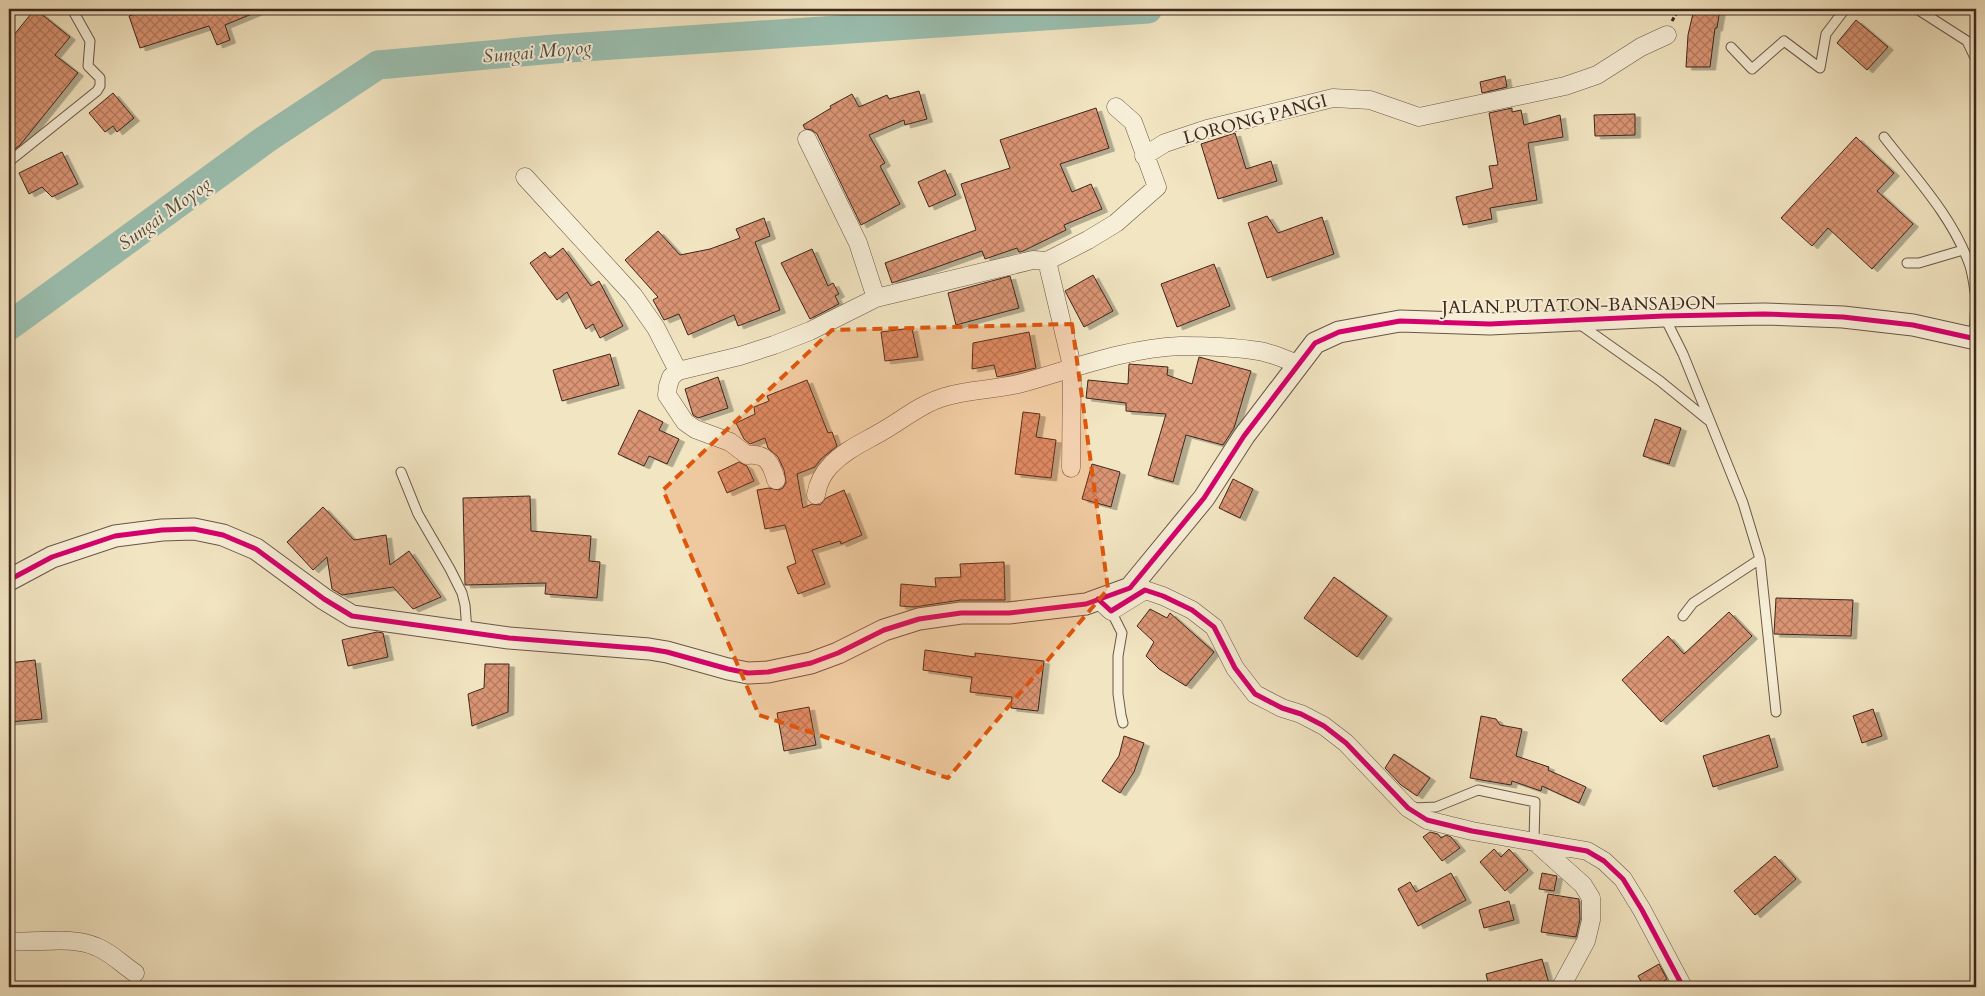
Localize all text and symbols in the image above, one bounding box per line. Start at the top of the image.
water label: Sungai Moyog [482,34,593,70]
street label: LORONG PANGI [1180,88,1330,151]
water label: Sungai Moyog [113,171,217,256]
street label: JALAN PUTATON-BANSADON [1439,291,1717,320]

